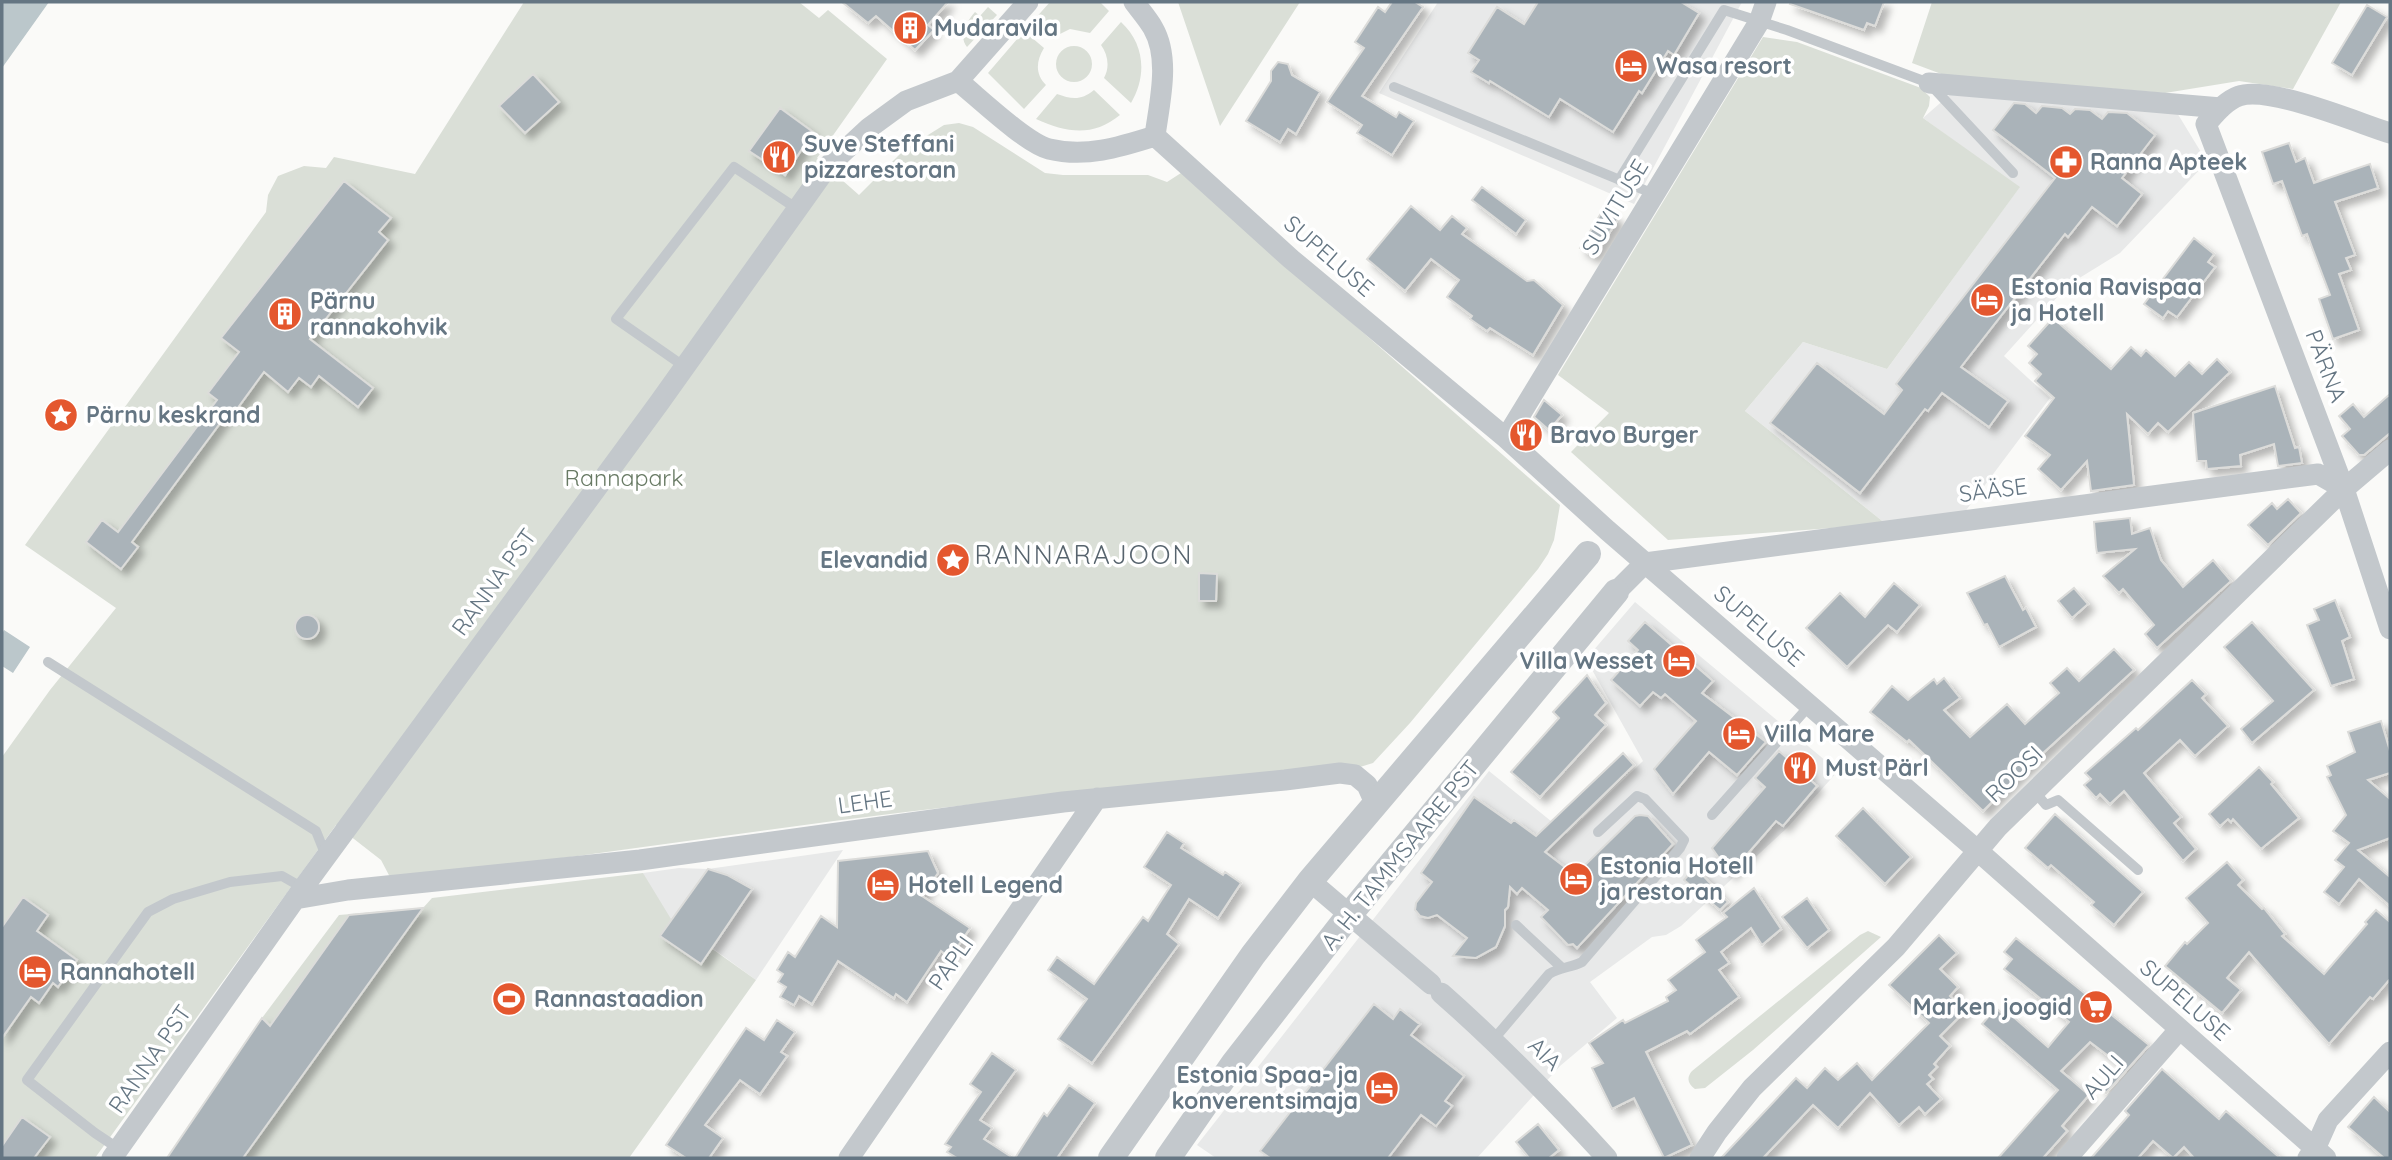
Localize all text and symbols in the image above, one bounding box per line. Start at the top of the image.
building icon: Mudaravila [891,9,929,47]
place label: Mudaravila [934,13,1058,42]
hotel icon: Wasa resort [1612,47,1650,85]
place label: Wasa resort [1656,51,1792,80]
place label: Suve Steffani pizzarestoran [804,129,956,184]
restaurant icon: Suve Steffani pizzarestoran [760,138,798,176]
pharmacy icon: Ranna Apteek [2047,143,2085,181]
place label: Ranna Apteek [2090,147,2247,176]
street label: SUVITUSE [1575,154,1654,260]
street label: SUPELUSE [1278,209,1380,303]
place label: Estonia Ravispaa ja Hotell [2010,272,2202,327]
hotel icon: Estonia Ravispaa ja Hotell [1968,281,2006,319]
place label: Pärnu rannakohvik [310,286,448,341]
building icon: Pärnu rannakohvik [266,295,304,333]
street label: PÄRNA [2299,325,2354,406]
place icon: Pärnu keskrand [42,396,80,434]
place label: Pärnu keskrand [86,400,260,429]
restaurant icon: Bravo Burger [1507,416,1545,454]
place label: Bravo Burger [1550,420,1699,449]
park label: Rannapark [564,463,684,492]
street label: SÄÄSE [1957,471,2029,508]
street label: RANNA PST [445,522,542,641]
district label: RANNARAJOON [975,538,1193,571]
place icon: Elevandid [934,541,972,579]
place label: Elevandid [820,545,928,574]
street label: SUPELUSE [1708,579,1810,673]
hotel icon: Villa Wesset [1660,642,1698,680]
place label: Villa Wesset [1520,646,1654,675]
hotel icon: Villa Mare [1720,715,1758,753]
place label: Villa Mare [1764,719,1875,748]
street label: ROOSI [1979,739,2049,808]
restaurant icon: Must Pärl [1781,749,1819,787]
place label: Must Pärl [1825,753,1929,782]
street label: A. H. TAMMSAARE PST [1314,754,1485,956]
street label: LEHE [836,783,894,820]
place label: Estonia Hotell ja restoran [1599,851,1754,906]
hotel icon: Estonia Hotell ja restoran [1557,860,1595,898]
hotel icon: Hotell Legend [864,866,902,904]
place label: Hotell Legend [908,870,1063,899]
street label: PAPLI [922,930,979,995]
hotel icon: Rannahotell [16,953,54,991]
street label: SUPELUSE [2134,953,2236,1047]
place label: Rannahotell [60,957,195,986]
sports icon: Rannastaadion [490,980,528,1018]
place label: Rannastaadion [534,984,704,1013]
supermarket icon: Marken joogid [2077,988,2115,1026]
place label: Marken joogid [1913,992,2072,1021]
street label: RANNA PST [102,999,198,1118]
street label: AIA [1523,1031,1568,1077]
street label: AULI [2076,1049,2130,1105]
place label: Estonia Spaa- ja konverentsimaja [1172,1060,1358,1115]
hotel icon: Estonia Spaa- ja konverentsimaja [1363,1069,1401,1107]

